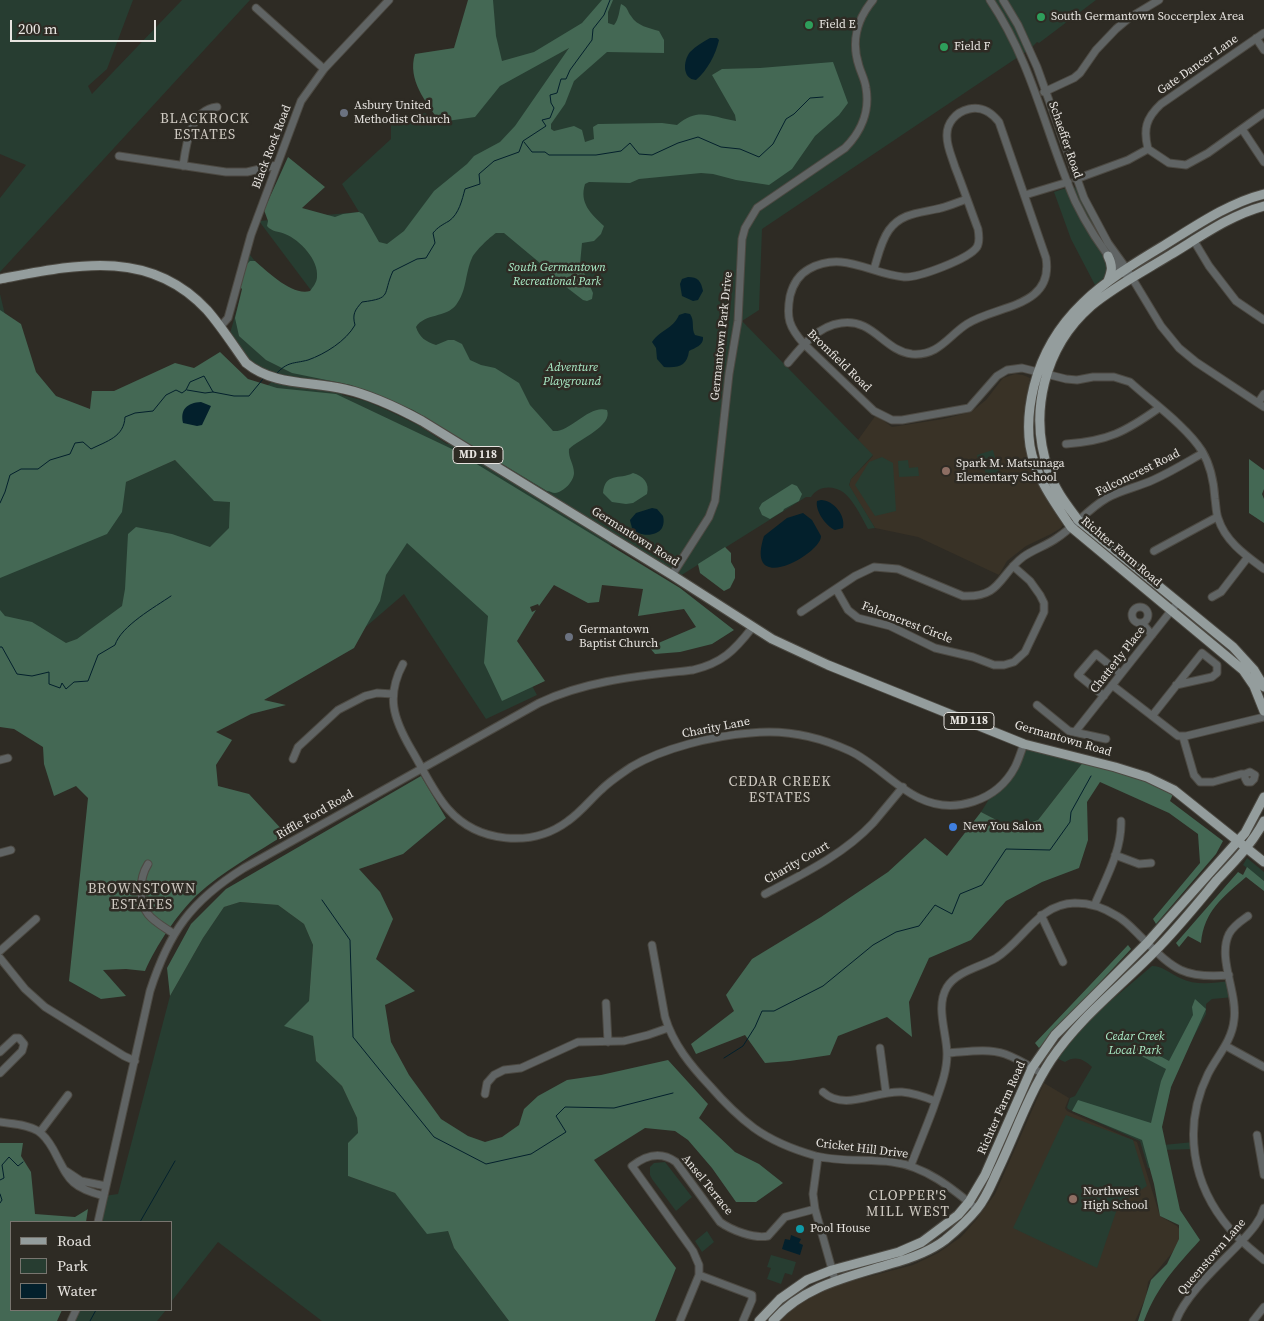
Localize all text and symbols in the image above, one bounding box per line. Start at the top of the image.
scale bar [12,10,159,42]
place label: South Germantown Soccerplex Area [1051,10,1244,24]
marker: South Germantown Soccerplex Area [1035,11,1047,23]
text: 200 m [18,18,58,39]
place label: Field E [819,18,856,32]
marker: Field E [803,19,815,31]
street label: Gate Dancer Lane [1155,32,1241,98]
place label: Field F [954,40,991,54]
marker: Field F [938,41,950,53]
place label: Asbury United Methodist Church [354,99,450,127]
street label: Schaeffer Road [1045,100,1085,180]
street label: Black Rock Road [249,103,295,191]
marker: Asbury United Methodist Church [338,107,350,119]
district label: BLACKROCK ESTATES [159,111,251,144]
park label: South Germantown Recreational Park [508,261,606,289]
street label: Germantown Park Drive [708,271,736,401]
street label: Bromfield Road [804,327,874,395]
park label: Adventure Playground [543,361,601,389]
road number: MD 118 [453,446,503,464]
street label: Falconcrest Road [1094,446,1182,500]
place label: Spark M. Matsunaga Elementary School [956,457,1065,485]
marker: Spark M. Matsunaga Elementary School [940,465,952,477]
street label: Germantown Road [589,504,681,570]
street label: Richter Farm Road [1078,514,1164,590]
street label: Falconcrest Circle [860,599,954,647]
place label: Germantown Baptist Church [579,623,658,651]
street label: Chatterly Place [1087,624,1149,696]
marker: Germantown Baptist Church [563,631,575,643]
road number: MD 118 [944,712,994,729]
street label: Charity Lane [681,714,751,742]
street label: Germantown Road [1013,718,1113,760]
district label: CEDAR CREEK ESTATES [727,774,833,806]
street label: Riffle Ford Road [274,787,356,843]
place label: New You Salon [963,820,1042,834]
marker: New You Salon [947,821,959,833]
street label: Charity Court [762,839,832,887]
district label: BROWNSTOWN ESTATES [86,881,198,914]
park label: Cedar Creek Local Park [1105,1030,1165,1058]
street label: Richter Farm Road [975,1059,1029,1157]
street label: Cricket Hill Drive [815,1136,909,1162]
street label: Ansel Terrace [678,1152,736,1218]
place label: Northwest High School [1083,1185,1148,1213]
district label: CLOPPER'S MILL WEST [865,1188,951,1220]
marker: Northwest High School [1067,1193,1079,1205]
street label: Queenstown Lane [1175,1216,1249,1298]
legend [10,1221,172,1311]
place label: Pool House [810,1222,870,1236]
marker: Pool House [794,1223,806,1235]
text: Road [57,1230,91,1251]
text: Park [57,1255,88,1276]
text: Water [57,1280,97,1301]

